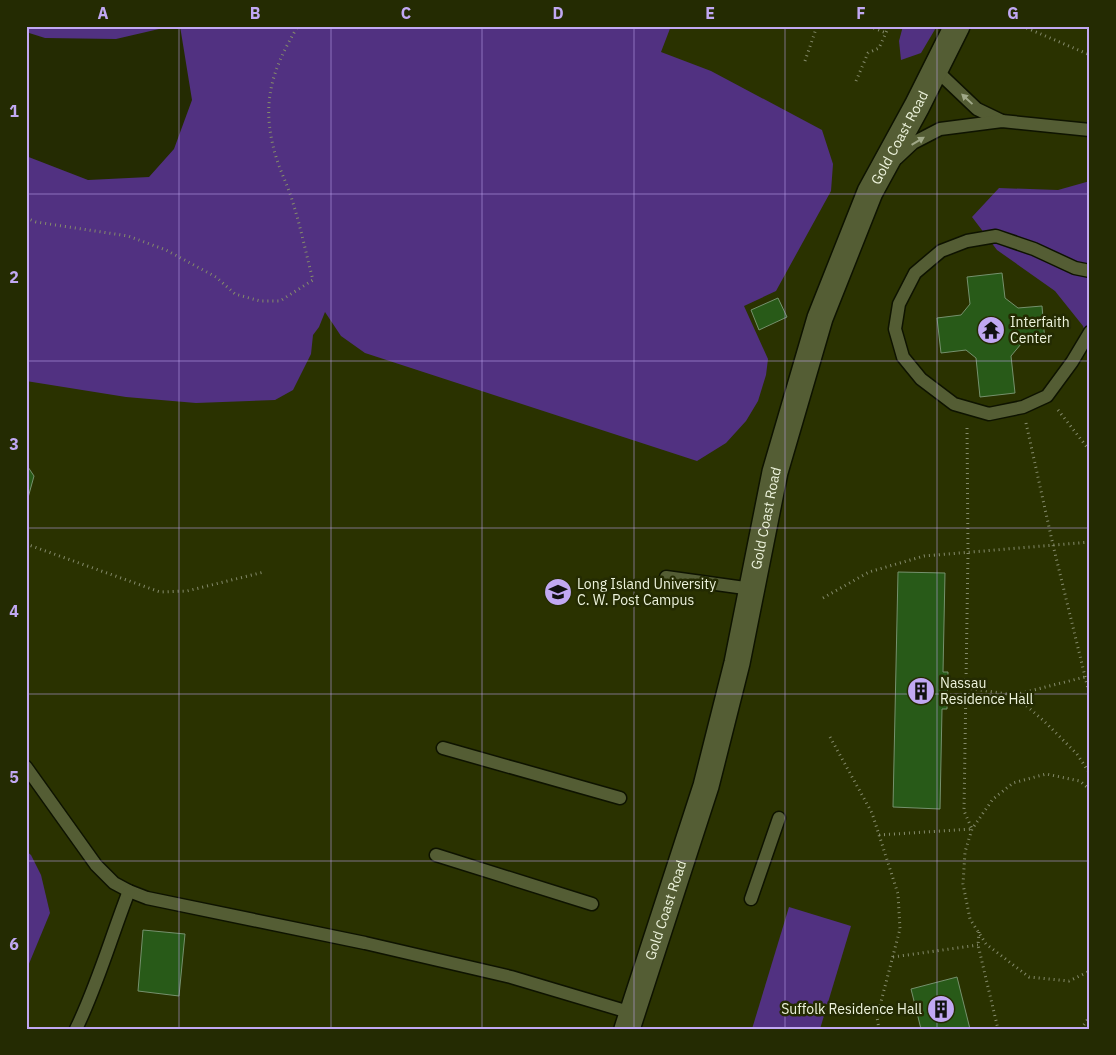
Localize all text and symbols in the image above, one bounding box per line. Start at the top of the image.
text: A [98,3,109,23]
text: B [250,3,261,23]
text: C [401,3,411,23]
text: D [552,3,564,23]
text: E [705,3,715,23]
text: F [856,3,866,23]
text: G [1007,3,1019,23]
street label: Gold Coast Road [867,88,932,188]
one-way arrow [961,93,973,105]
text: 1 [9,101,19,121]
one-way arrow [911,137,924,146]
text: 2 [9,267,19,287]
place label: Interfaith Center [1010,313,1070,347]
temple icon: Interfaith Center [976,315,1006,345]
text: 3 [9,434,19,454]
street label: Gold Coast Road [747,465,785,571]
place label: Long Island University C. W. Post Campus [577,575,716,609]
school or university icon: Long Island University C. W. Post Campus [543,577,573,607]
text: 4 [9,601,19,621]
place label: Nassau Residence Hall [940,674,1034,708]
building icon: Nassau Residence Hall [906,676,936,706]
text: 5 [9,767,19,787]
street label: Gold Coast Road [641,858,690,962]
text: 6 [9,934,19,954]
building icon: Suffolk Residence Hall [926,994,956,1024]
place label: Suffolk Residence Hall [781,1000,922,1018]

